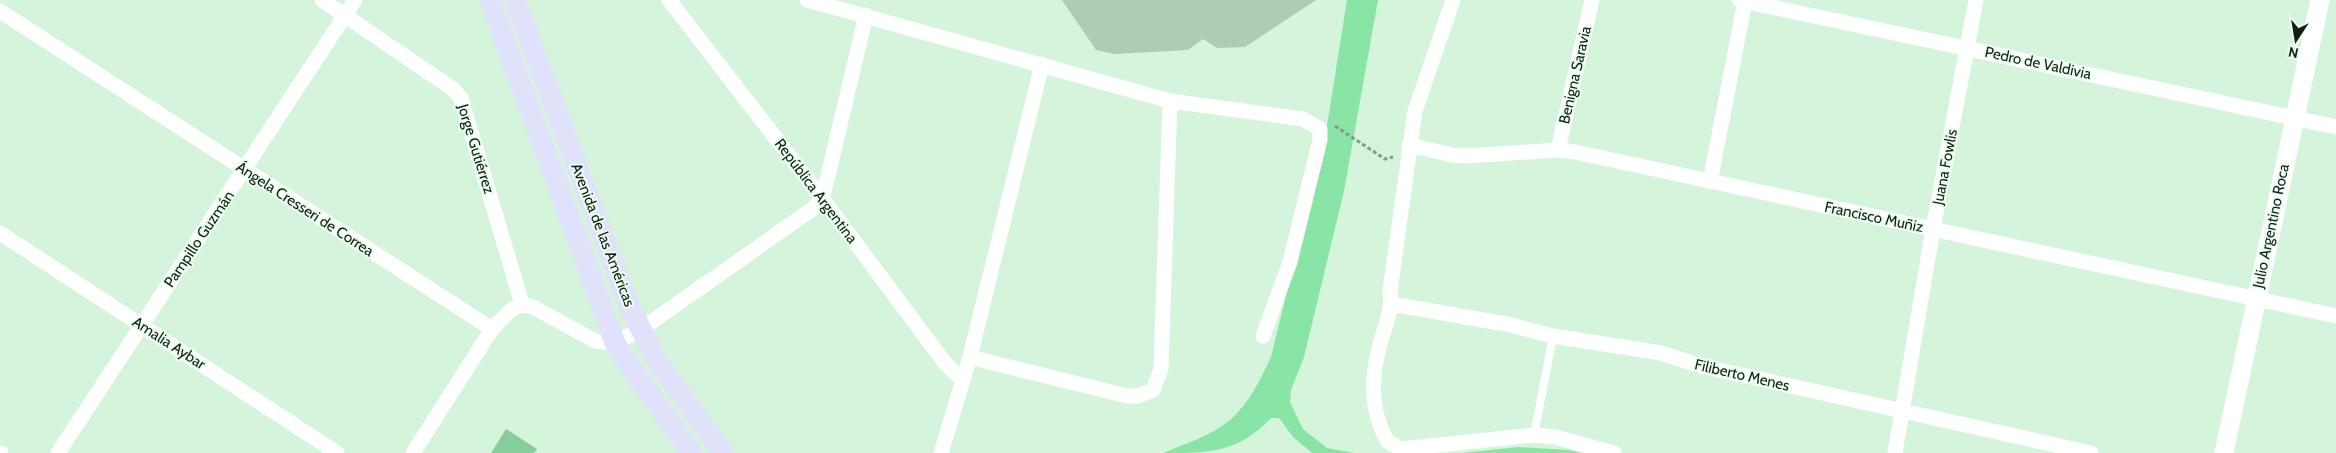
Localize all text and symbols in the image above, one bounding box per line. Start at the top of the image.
north arrow [2271,15,2321,65]
street label: Benigna Saravia [1555,24,1595,126]
street label: Pedro de Valdivia [1983,43,2094,83]
text: N [2287,43,2300,63]
street label: Jorge Gutiérrez [454,101,498,196]
street label: Juana Fowlis [1929,128,1961,207]
street label: República Argentina [771,135,862,247]
street label: Ángela Cresseri de Correa [233,157,378,261]
street label: Avenida de las Américas [567,161,639,309]
street label: Julio Argentino Roca [2249,162,2293,291]
street label: Pampillo Guzmán [160,187,238,291]
street label: Francisco Muñiz [1823,198,1925,236]
street label: Amalia Aybar [129,313,209,373]
street label: Filiberto Menes [1693,355,1791,395]

